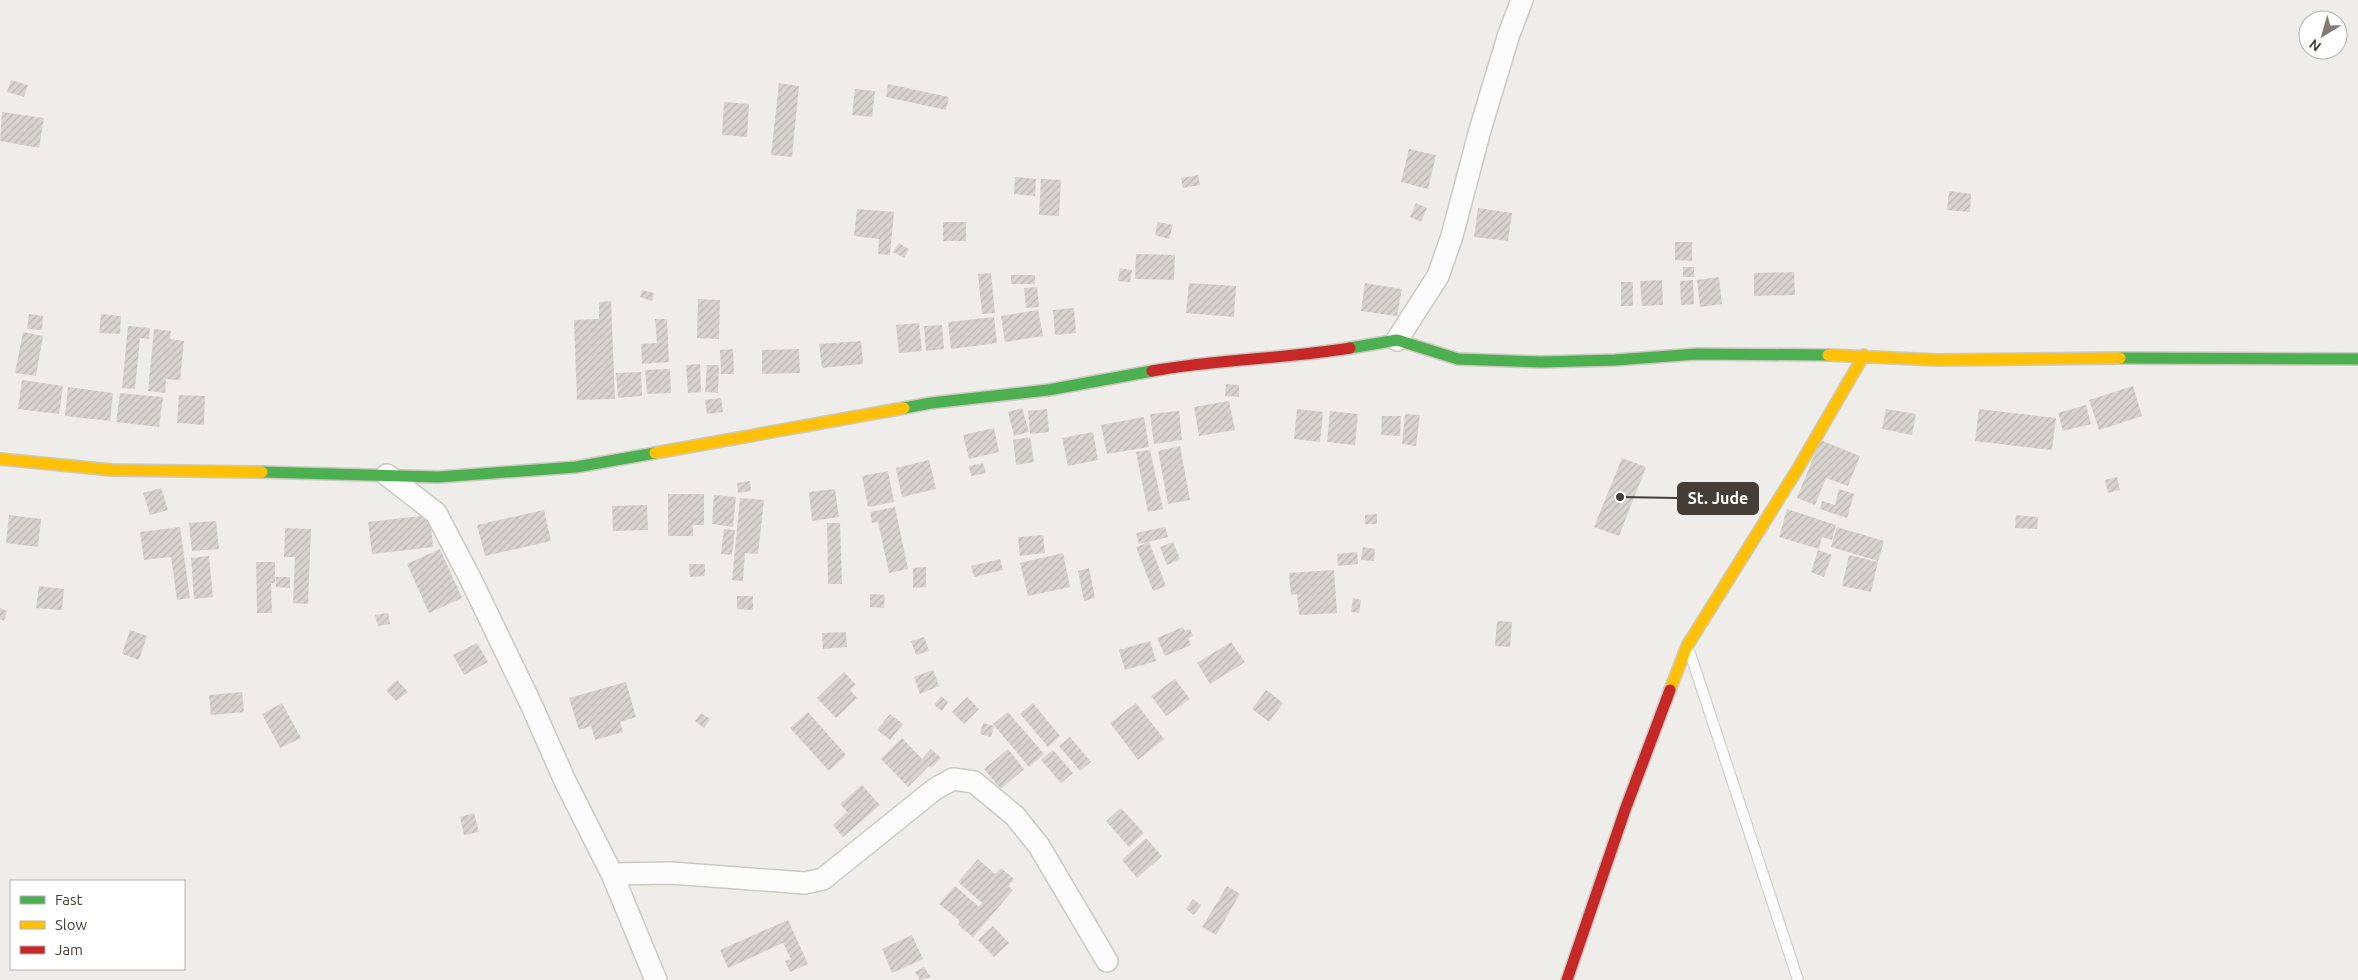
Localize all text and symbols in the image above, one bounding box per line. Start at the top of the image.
north arrow [2298,10,2348,60]
text: N [2306,36,2324,55]
callout: St. Jude [1678,483,1758,514]
text: St. Jude [1688,489,1748,507]
legend [10,880,185,970]
text: Fast [55,891,83,908]
text: Slow [55,916,88,933]
text: Jam [55,941,83,958]

